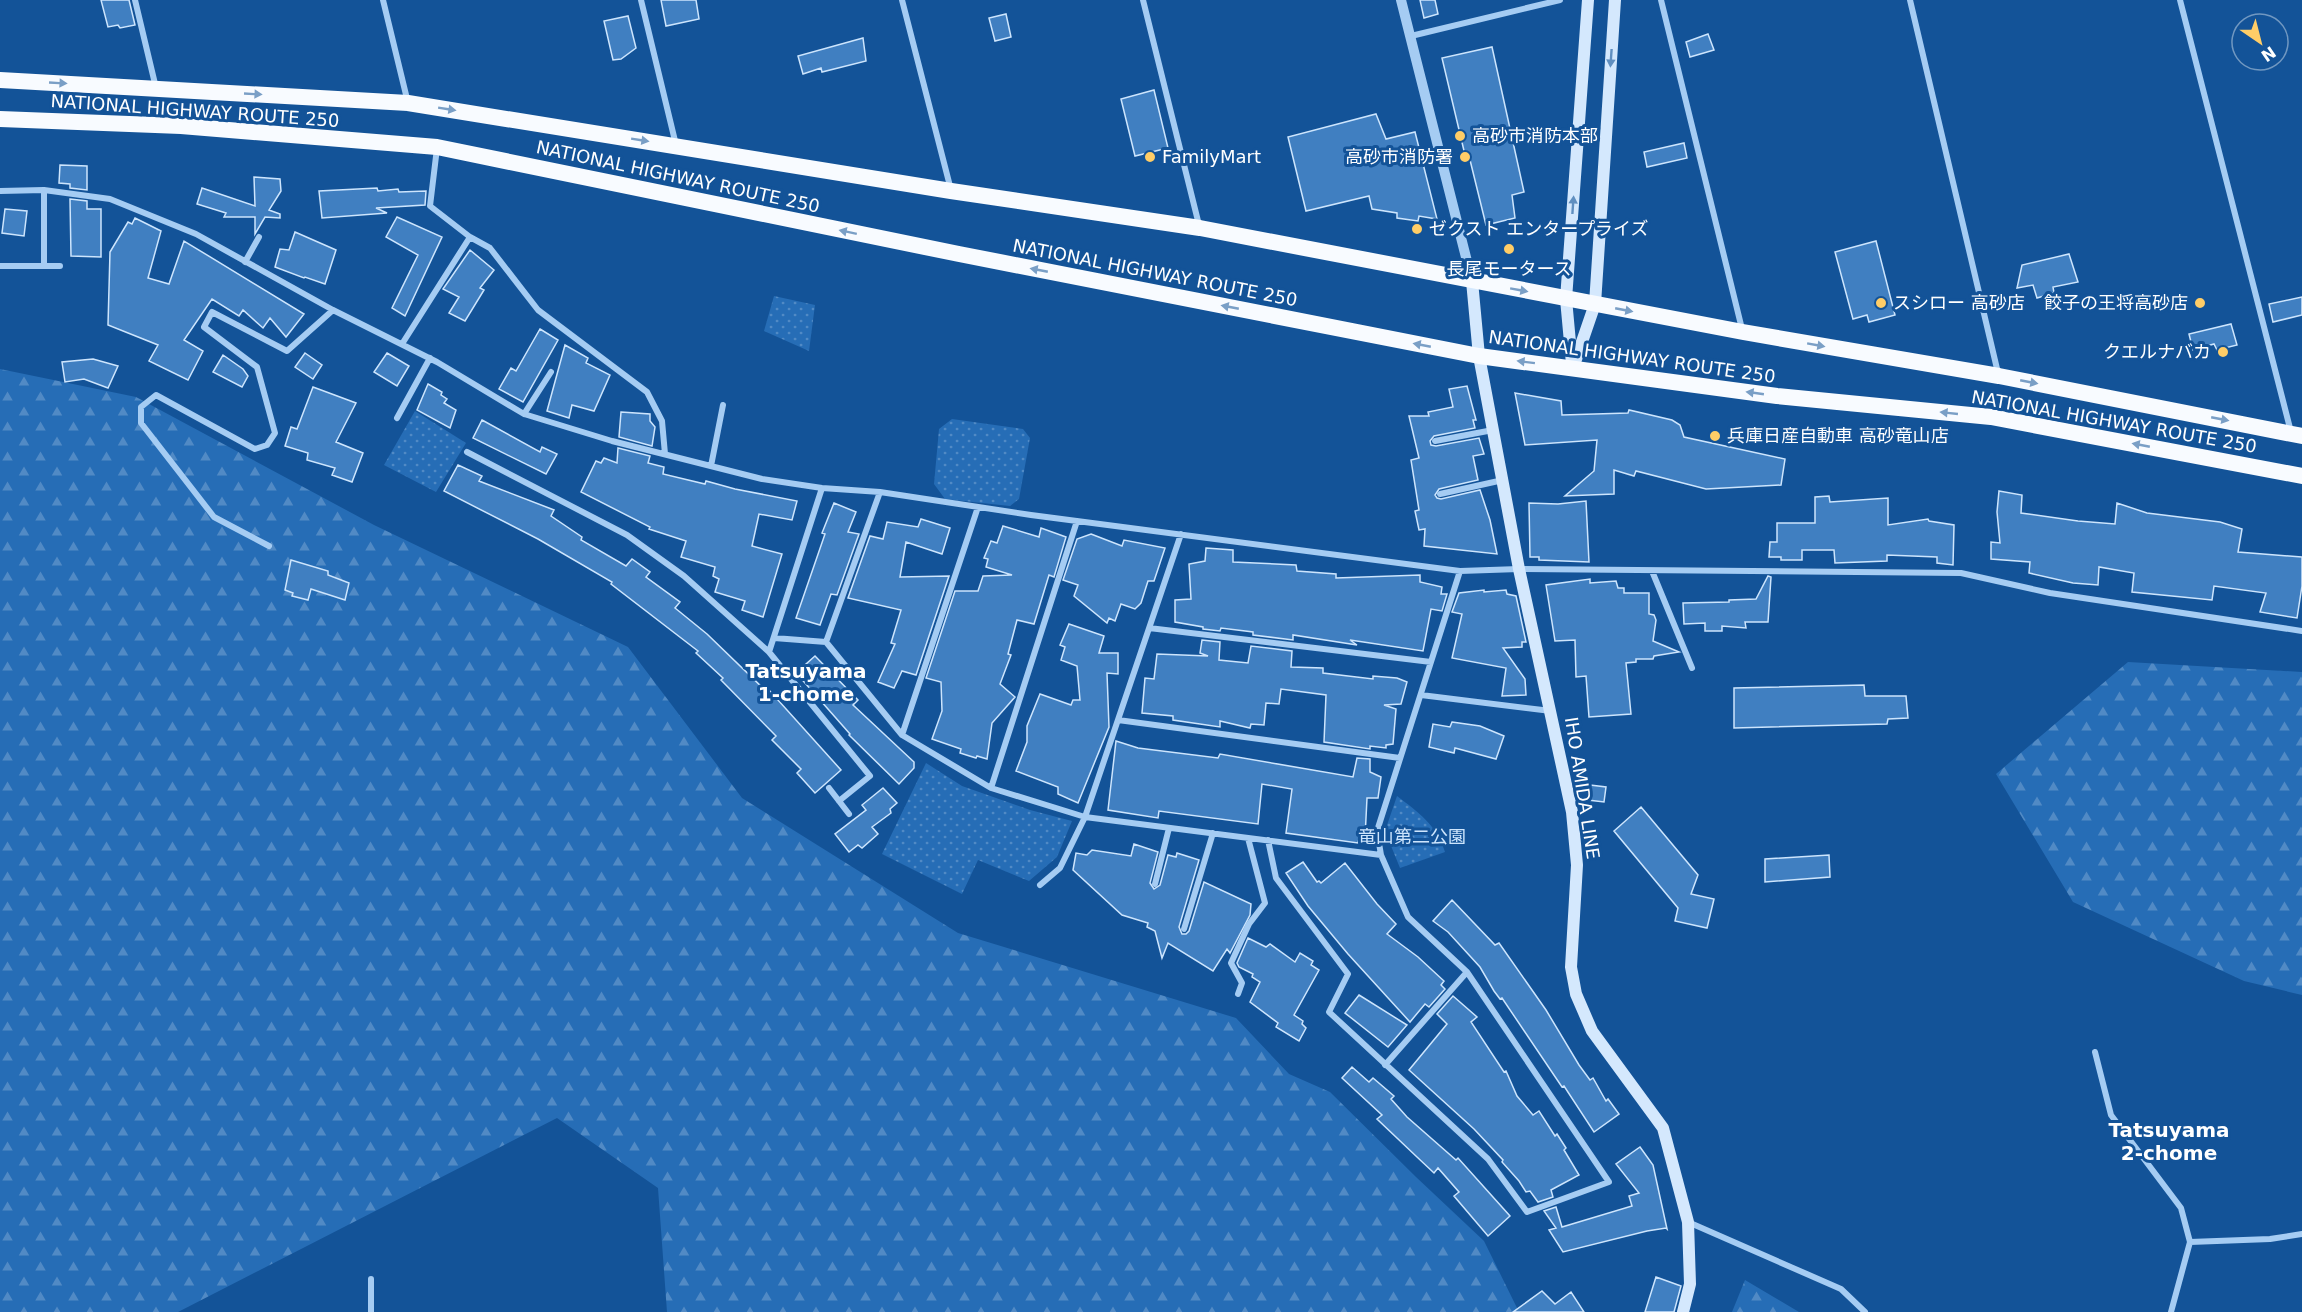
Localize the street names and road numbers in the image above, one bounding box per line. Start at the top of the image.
street label: NATIONAL HIGHWAY ROUTE 250 [50,90,340,131]
street label: NATIONAL HIGHWAY ROUTE 250 [534,136,822,217]
street label: NATIONAL HIGHWAY ROUTE 250 [1011,235,1299,310]
street label: NATIONAL HIGHWAY ROUTE 250 [1487,326,1777,387]
street label: NATIONAL HIGHWAY ROUTE 250 [1970,386,2258,457]
street label: IHO AMIDA LINE [1561,715,1604,861]

